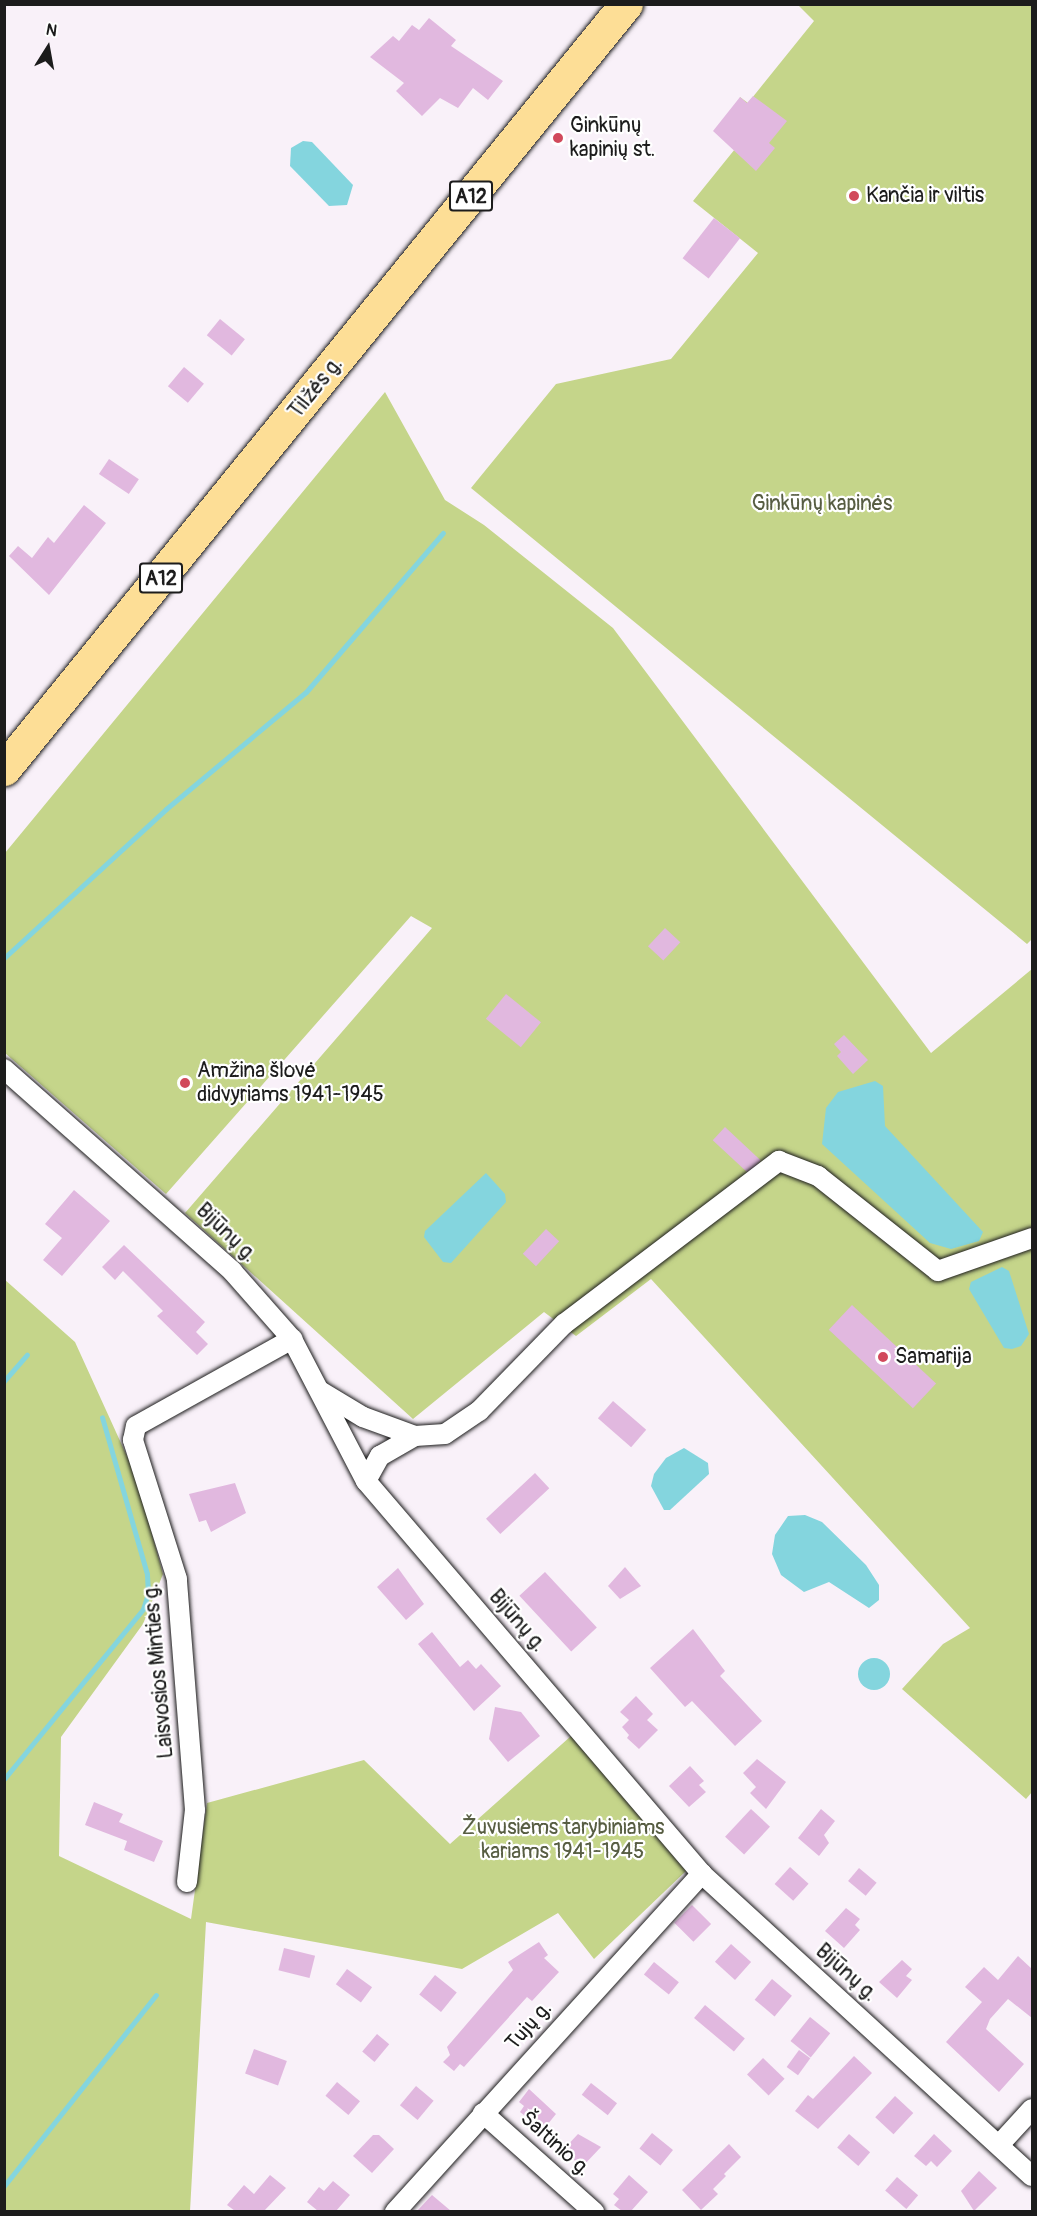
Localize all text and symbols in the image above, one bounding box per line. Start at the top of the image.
north arrow [18,18,78,78]
text: N [44,19,59,41]
place label: Ginkūnų kapinių st. [570,113,655,163]
marker: Ginkūnų kapinių st. [551,131,565,145]
road number: A12 [448,179,494,213]
place label: Kančia ir viltis [866,183,984,209]
marker: Kančia ir viltis [847,189,861,203]
street label: Tilžės g. [284,352,348,424]
park label: Ginkūnų kapinės [752,491,892,517]
road number: A12 [138,561,184,595]
place label: Amžina šlovė didvyriams 1941-1945 [197,1058,384,1108]
marker: Amžina šlovė didvyriams 1941-1945 [178,1076,192,1090]
street label: Bijūnų g. [191,1198,261,1268]
place label: Samarija [895,1344,972,1370]
marker: Samarija [876,1350,890,1364]
street label: Laisvosios Minties g. [139,1582,179,1760]
street label: Bijūnų g. [483,1585,551,1657]
park label: Žuvusiems tarybiniams kariams 1941-1945 [462,1815,664,1865]
street label: Bijūnų g. [810,1939,882,2007]
street label: Tujų g. [501,1996,557,2056]
street label: Šaltinio g. [515,2106,595,2182]

